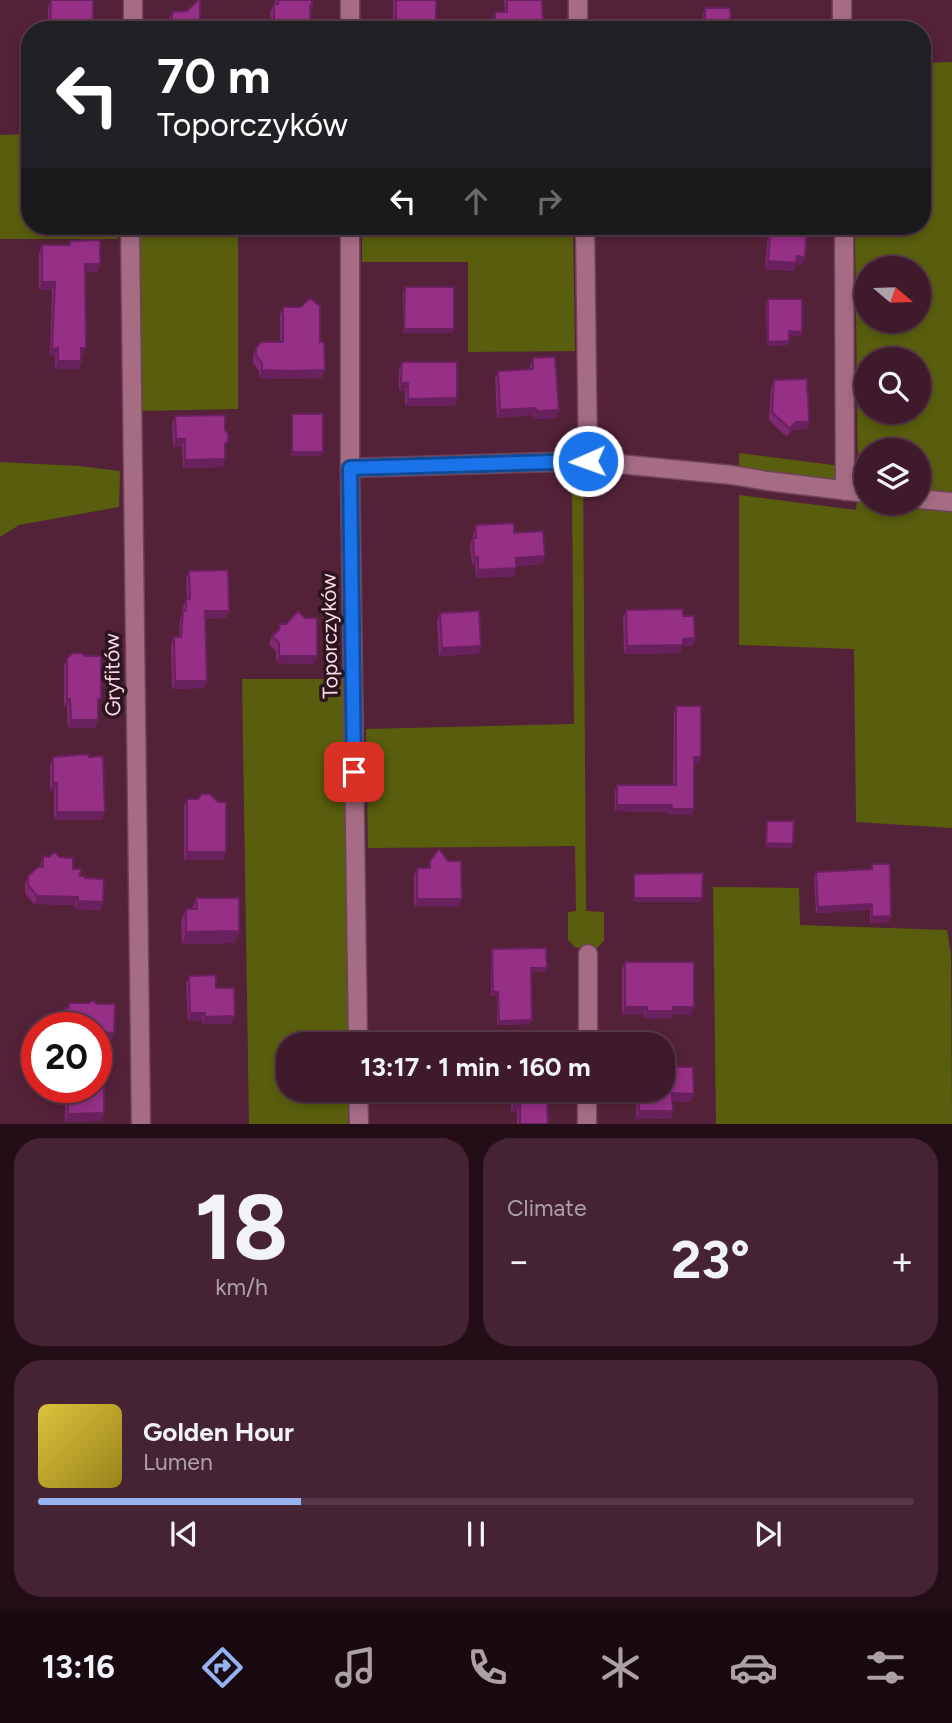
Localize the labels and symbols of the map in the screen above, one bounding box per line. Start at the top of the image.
north arrow [854,256,931,332]
position arrow [551,424,625,498]
street label: Toporczyków [315,573,343,699]
street label: Gryfitów [99,633,125,717]
pin [324,742,384,802]
speed limit sign: 20 [21,1012,112,1103]

